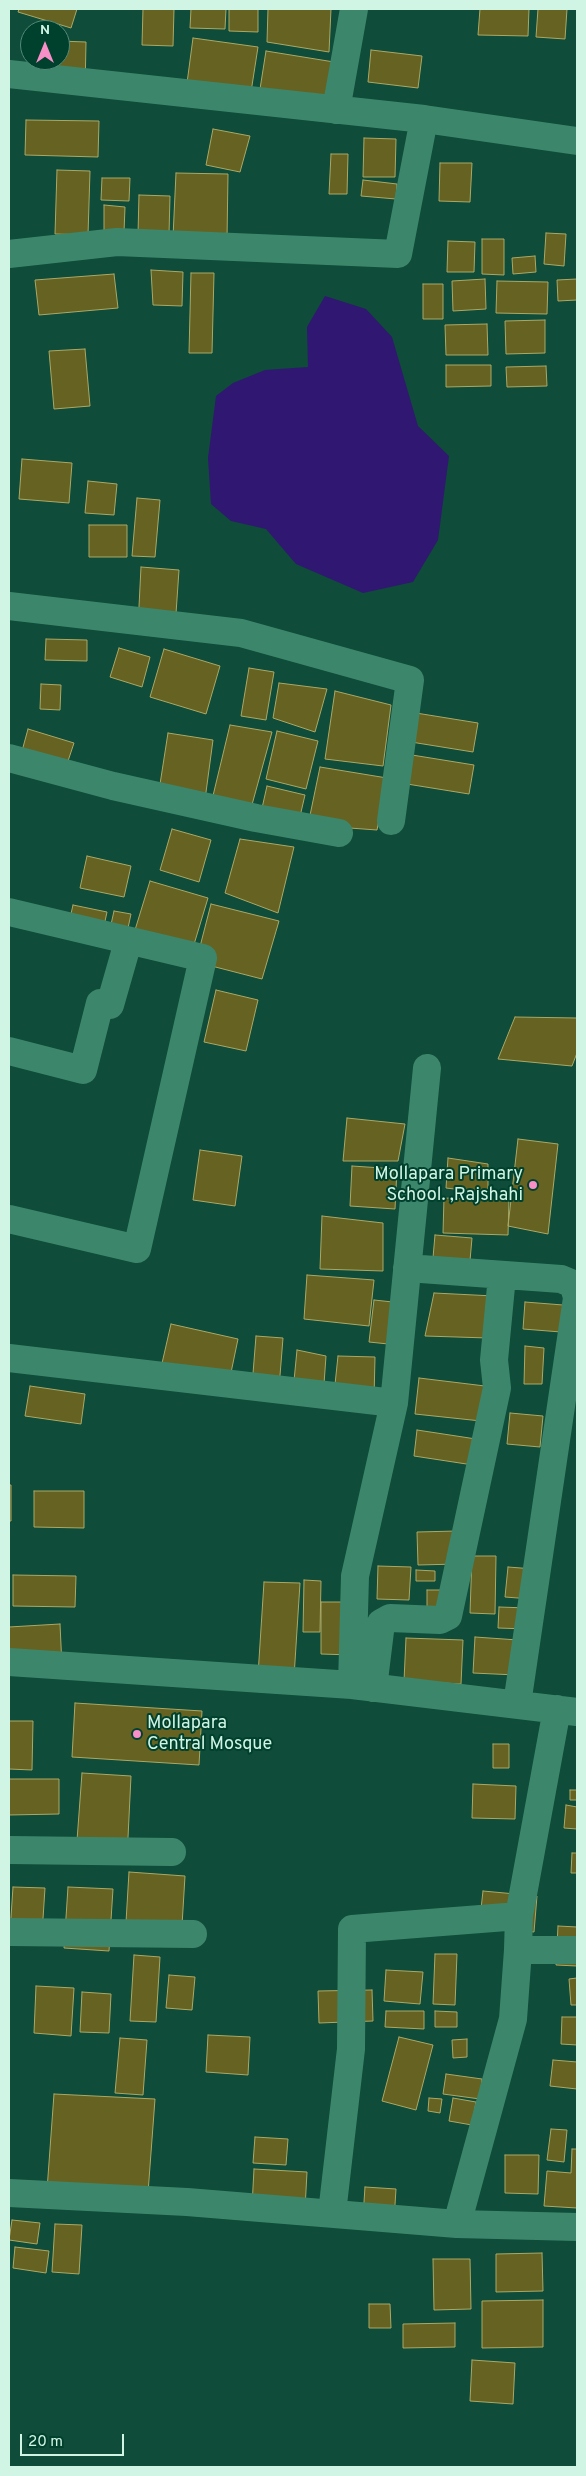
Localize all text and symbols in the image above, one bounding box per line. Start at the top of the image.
north arrow [20,20,70,70]
text: N [40,22,50,39]
place label: Mollapara Primary School. ,Rajshahi [374,1164,523,1206]
marker: Mollapara Primary School. ,Rajshahi [527,1179,539,1191]
place label: Mollapara Central Mosque [147,1713,272,1756]
marker: Mollapara Central Mosque [131,1728,143,1740]
scale bar [22,2424,126,2456]
text: 20 m [28,2433,63,2452]

